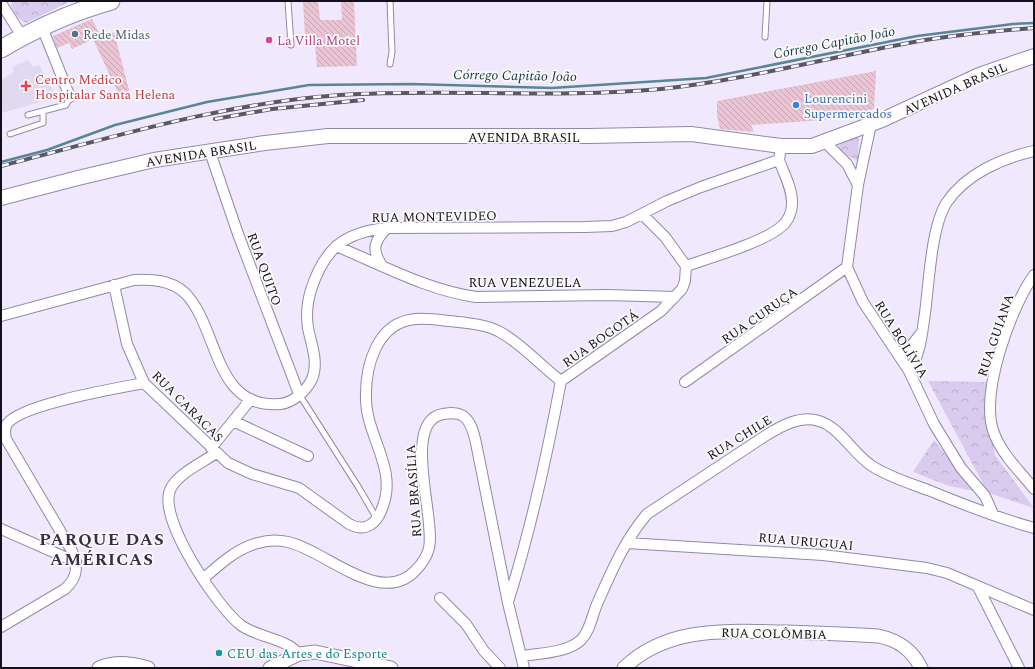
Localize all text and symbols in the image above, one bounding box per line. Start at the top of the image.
water label: Córrego Capitão João [771,20,897,65]
place label: Rede Midas [83,25,150,45]
marker: Rede Midas [70,29,80,39]
place label: La Villa Motel [277,31,360,51]
marker: La Villa Motel [264,35,274,45]
street label: AVENIDA BRASIL [900,57,1011,121]
water label: Córrego Capitão João [453,64,577,87]
place label: Centro Médico Hospitalar Santa Helena [35,70,176,105]
marker: Centro Médico Hospitalar Santa Helena [20,80,32,92]
place label: Lourencini Supermercados [804,89,892,124]
marker: Lourencini Supermercados [791,100,801,110]
street label: AVENIDA BRASIL [468,128,580,148]
street label: AVENIDA BRASIL [144,135,258,173]
street label: RUA MONTEVIDEO [371,206,497,228]
street label: RUA QUITO [242,230,287,309]
street label: RUA VENEZUELA [468,273,582,293]
street label: RUA CURUÇA [718,282,802,349]
street label: RUA GUIANA [972,291,1020,379]
street label: RUA BOLÍVIA [869,297,933,382]
street label: RUA BOGOTÁ [558,305,643,373]
street label: RUA CARACAS [147,366,228,447]
street label: RUA CHILE [703,410,776,466]
street label: RUA BRASÍLIA [401,444,427,538]
district label: PARQUE DAS AMÉRICAS [39,527,165,573]
street label: RUA URUGUAI [758,528,854,556]
street label: RUA COLÔMBIA [721,623,827,645]
place label: CEU das Artes e do Esporte [227,644,388,664]
marker: CEU das Artes e do Esporte [214,648,224,658]

